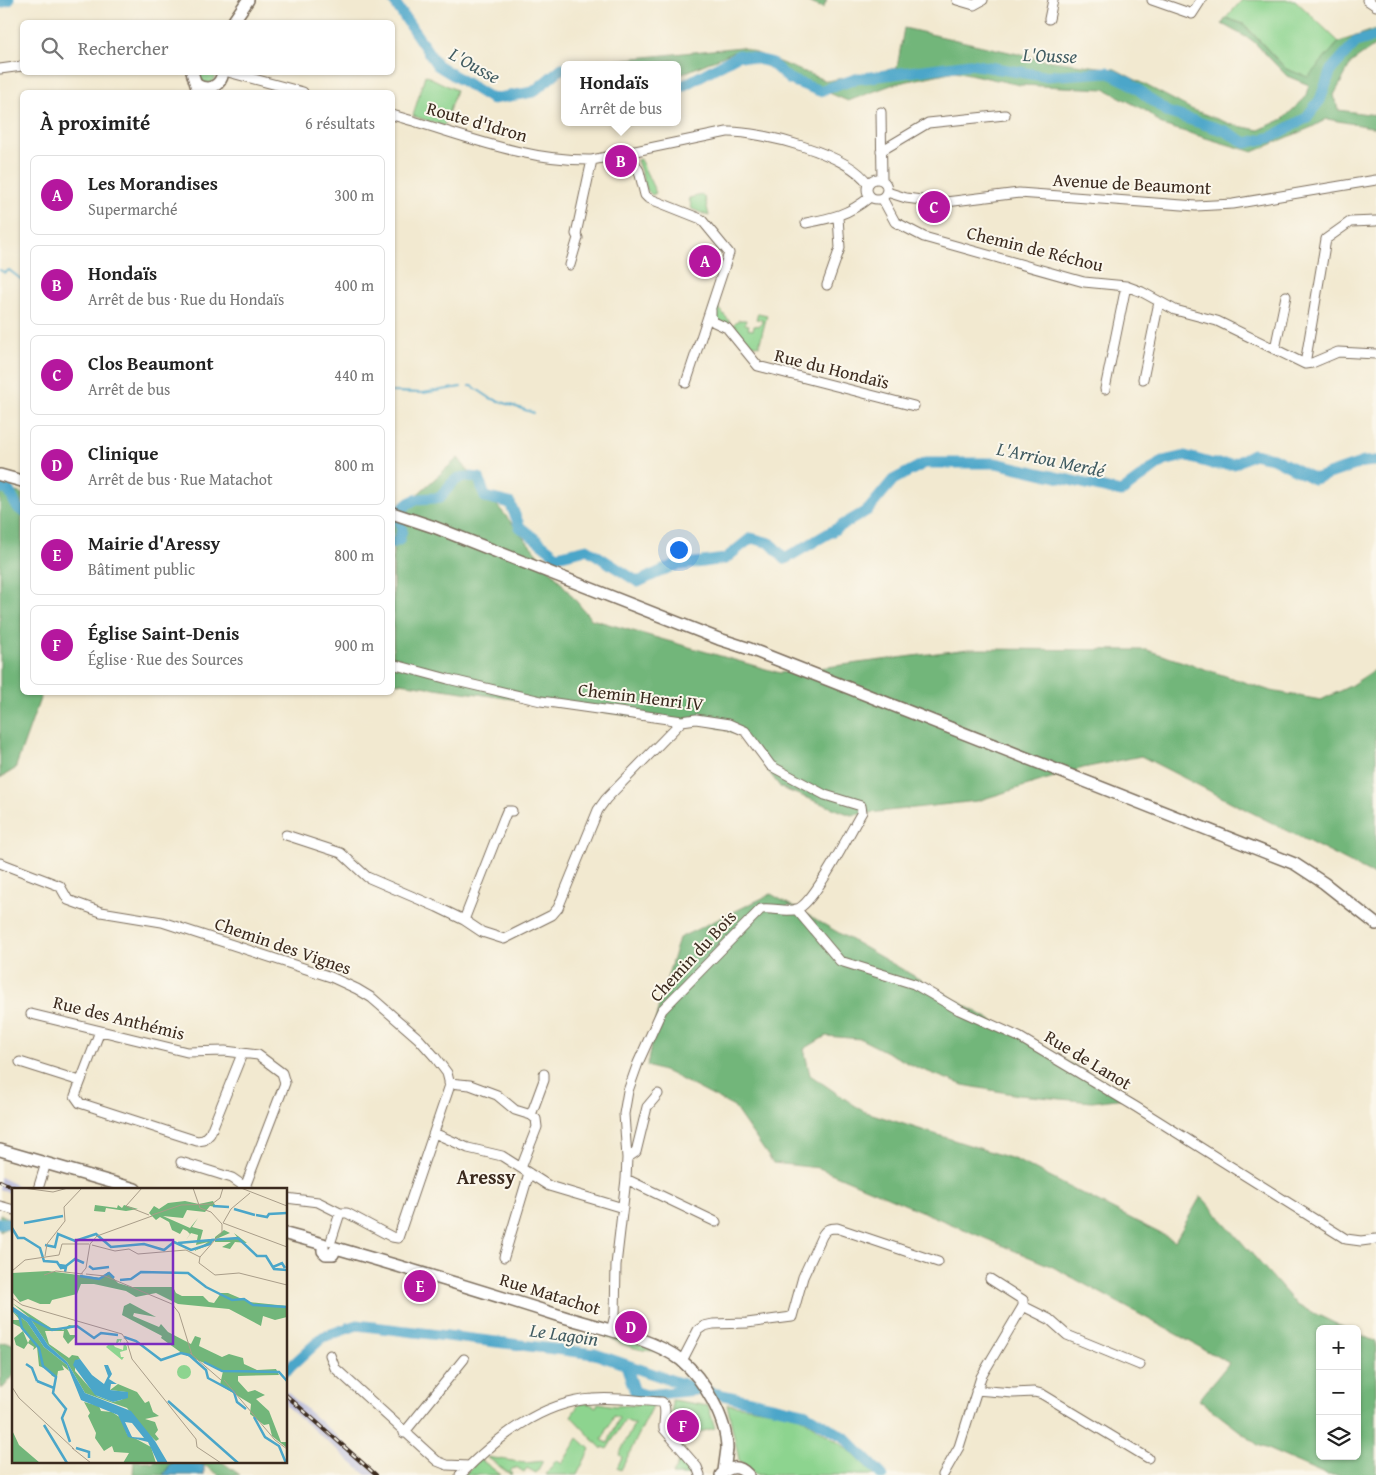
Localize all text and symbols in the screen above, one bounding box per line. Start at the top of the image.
search box [20,20,395,75]
icon: search [38,34,66,62]
text: Rechercher [78,34,169,62]
water label: L'Ousse [444,39,506,91]
water label: L'Ousse [1021,40,1078,70]
popup [561,61,681,126]
text: Hondaïs [580,68,649,96]
street label: Route d'Idron [423,94,531,149]
text: Arrêt de bus [580,96,662,120]
text: À proximité [40,107,150,138]
text: 6 résultats [305,111,375,135]
pin: B [605,142,637,180]
street label: Avenue de Beaumont [1052,166,1213,201]
text: Les Morandises [88,169,218,197]
text: A [52,183,62,207]
text: 300 m [334,183,374,207]
pin: C [918,188,950,226]
text: Supermarché [88,197,178,221]
street label: Chemin de Réchou [964,219,1106,279]
pin: A [689,242,721,280]
text: Hondaïs [88,259,157,287]
text: B [52,273,62,297]
text: 400 m [334,273,374,297]
text: Arrêt de bus · Rue du Hondaïs [88,287,284,311]
street label: Rue du Hondaïs [772,341,892,396]
text: Clos Beaumont [88,349,214,377]
text: C [52,363,62,387]
text: 440 m [334,363,374,387]
text: Arrêt de bus [88,377,170,401]
water label: L'Arriou Merdé [993,434,1109,484]
text: Clinique [88,439,159,467]
text: D [52,453,62,477]
text: 800 m [334,453,374,477]
text: Arrêt de bus · Rue Matachot [88,467,273,491]
text: Mairie d'Aressy [88,529,220,557]
your location [666,537,692,563]
text: E [53,543,61,567]
text: 800 m [334,543,374,567]
text: Bâtiment public [88,557,195,581]
text: Église Saint-Denis [88,619,240,647]
text: F [53,633,61,657]
text: 900 m [334,633,374,657]
text: Église · Rue des Sources [88,647,243,671]
street label: Chemin Henri IV [577,675,706,718]
street label: Chemin du Bois [643,904,742,1008]
street label: Chemin des Vignes [211,910,355,982]
street label: Rue des Anthémis [51,988,188,1047]
street label: Rue de Lanot [1040,1023,1138,1097]
district label: Aressy [457,1162,516,1191]
inset map [12,1188,288,1462]
street label: Rue Matachot [496,1265,604,1322]
pin: E [404,1267,436,1305]
pin: D [615,1308,647,1346]
water label: Le Lagoin [527,1315,600,1353]
map controls [1316,1325,1361,1460]
button: + [1316,1325,1361,1370]
button: − [1316,1370,1361,1415]
pin: F [667,1407,699,1445]
button: layers [1316,1415,1361,1460]

